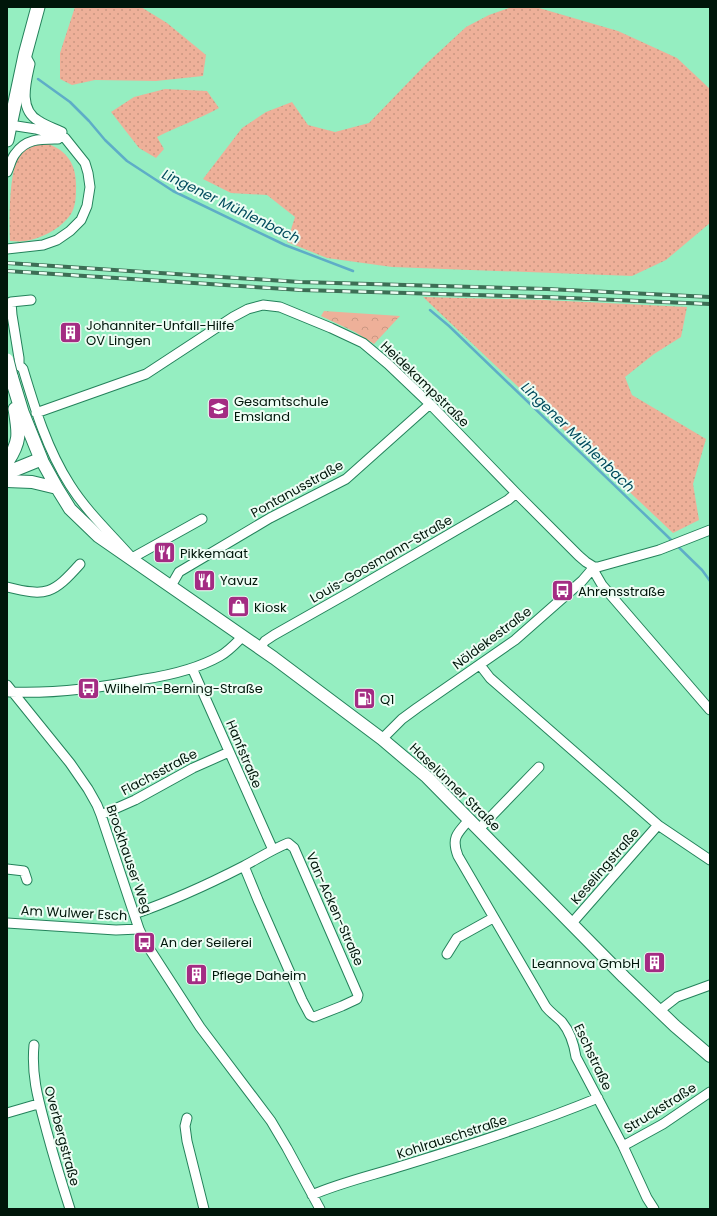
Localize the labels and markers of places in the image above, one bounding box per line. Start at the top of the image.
place label: Johanniter-Unfall-Hilfe OV Lingen [86,316,234,350]
building icon: Johanniter-Unfall-Hilfe OV Lingen [57,319,83,345]
place label: Gesamtschule Emsland [234,392,328,426]
school or university icon: Gesamtschule Emsland [205,395,231,421]
restaurant icon: Pikkemaat [152,540,178,566]
place label: Pikkemaat [180,544,248,563]
restaurant icon: Yavuz [191,567,217,593]
place label: Yavuz [220,571,258,590]
bus stop icon: Ahrensstraße [549,578,575,604]
place label: Ahrensstraße [578,582,665,601]
shop icon: Kiosk [225,594,251,620]
place label: Kiosk [254,598,287,617]
bus stop icon: Wilhelm-Berning-Straße [75,675,101,701]
place label: Wilhelm-Berning-Straße [104,679,263,698]
fuel station icon: Q1 [351,686,377,712]
place label: Q1 [380,690,394,709]
bus stop icon: An der Seilerei [132,929,158,955]
place label: An der Seilerei [160,933,252,952]
building icon: Leannova GmbH [642,950,668,976]
place label: Leannova GmbH [532,954,640,973]
building icon: Pflege Daheim [183,962,209,988]
place label: Pflege Daheim [212,966,306,985]

